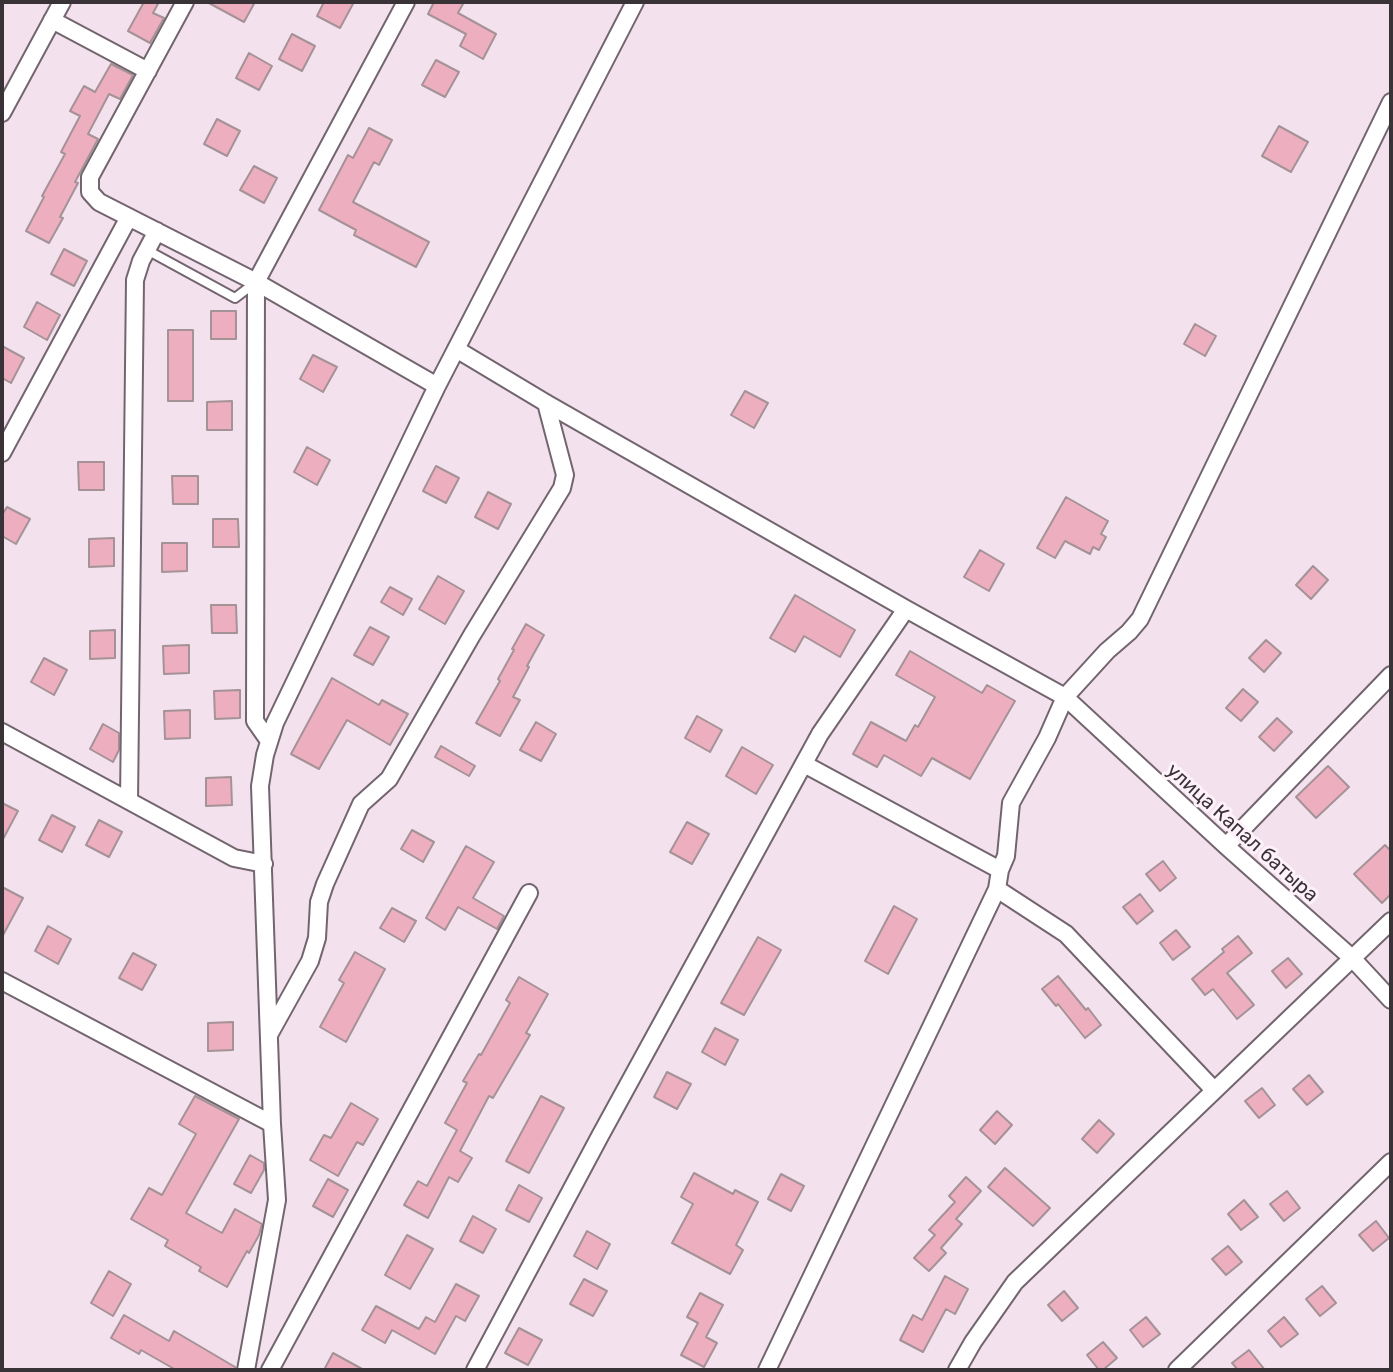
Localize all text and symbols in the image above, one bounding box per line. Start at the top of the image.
street label: улица Капал батыра [1161,759,1323,907]

